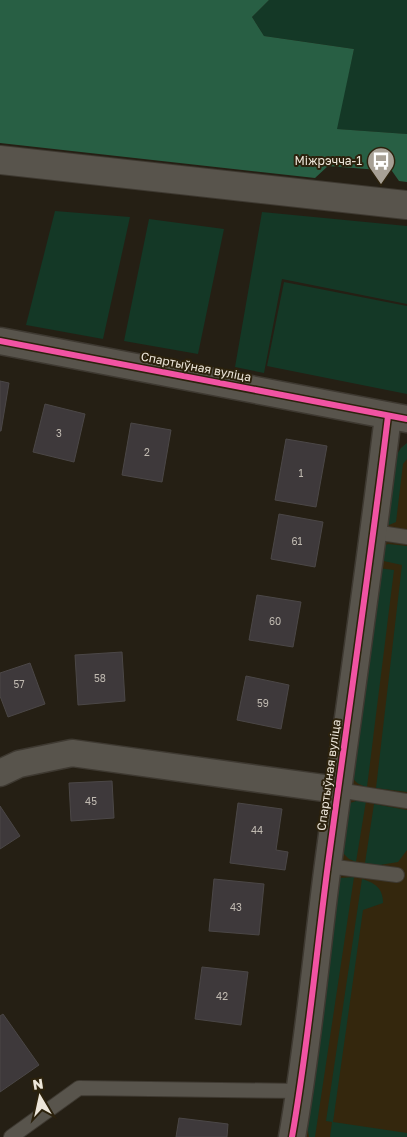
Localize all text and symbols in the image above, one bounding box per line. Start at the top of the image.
bus stop icon: Міжрэчча-1 [366,146,396,185]
place label: Міжрэчча-1 [294,153,362,168]
street label: Спартыўная вуліца [140,348,253,385]
house number: 3 [56,427,62,439]
house number: 2 [144,446,150,458]
house number: 1 [299,467,304,479]
house number: 61 [292,535,303,547]
house number: 60 [269,615,281,627]
house number: 58 [94,672,106,684]
house number: 57 [13,678,25,690]
house number: 59 [257,697,269,709]
street label: Спартыўная вуліца [313,718,344,832]
house number: 45 [85,795,97,807]
house number: 44 [251,824,263,836]
house number: 43 [230,901,242,913]
house number: 42 [216,990,228,1002]
north arrow [15,1072,65,1122]
text: N [31,1074,44,1093]

